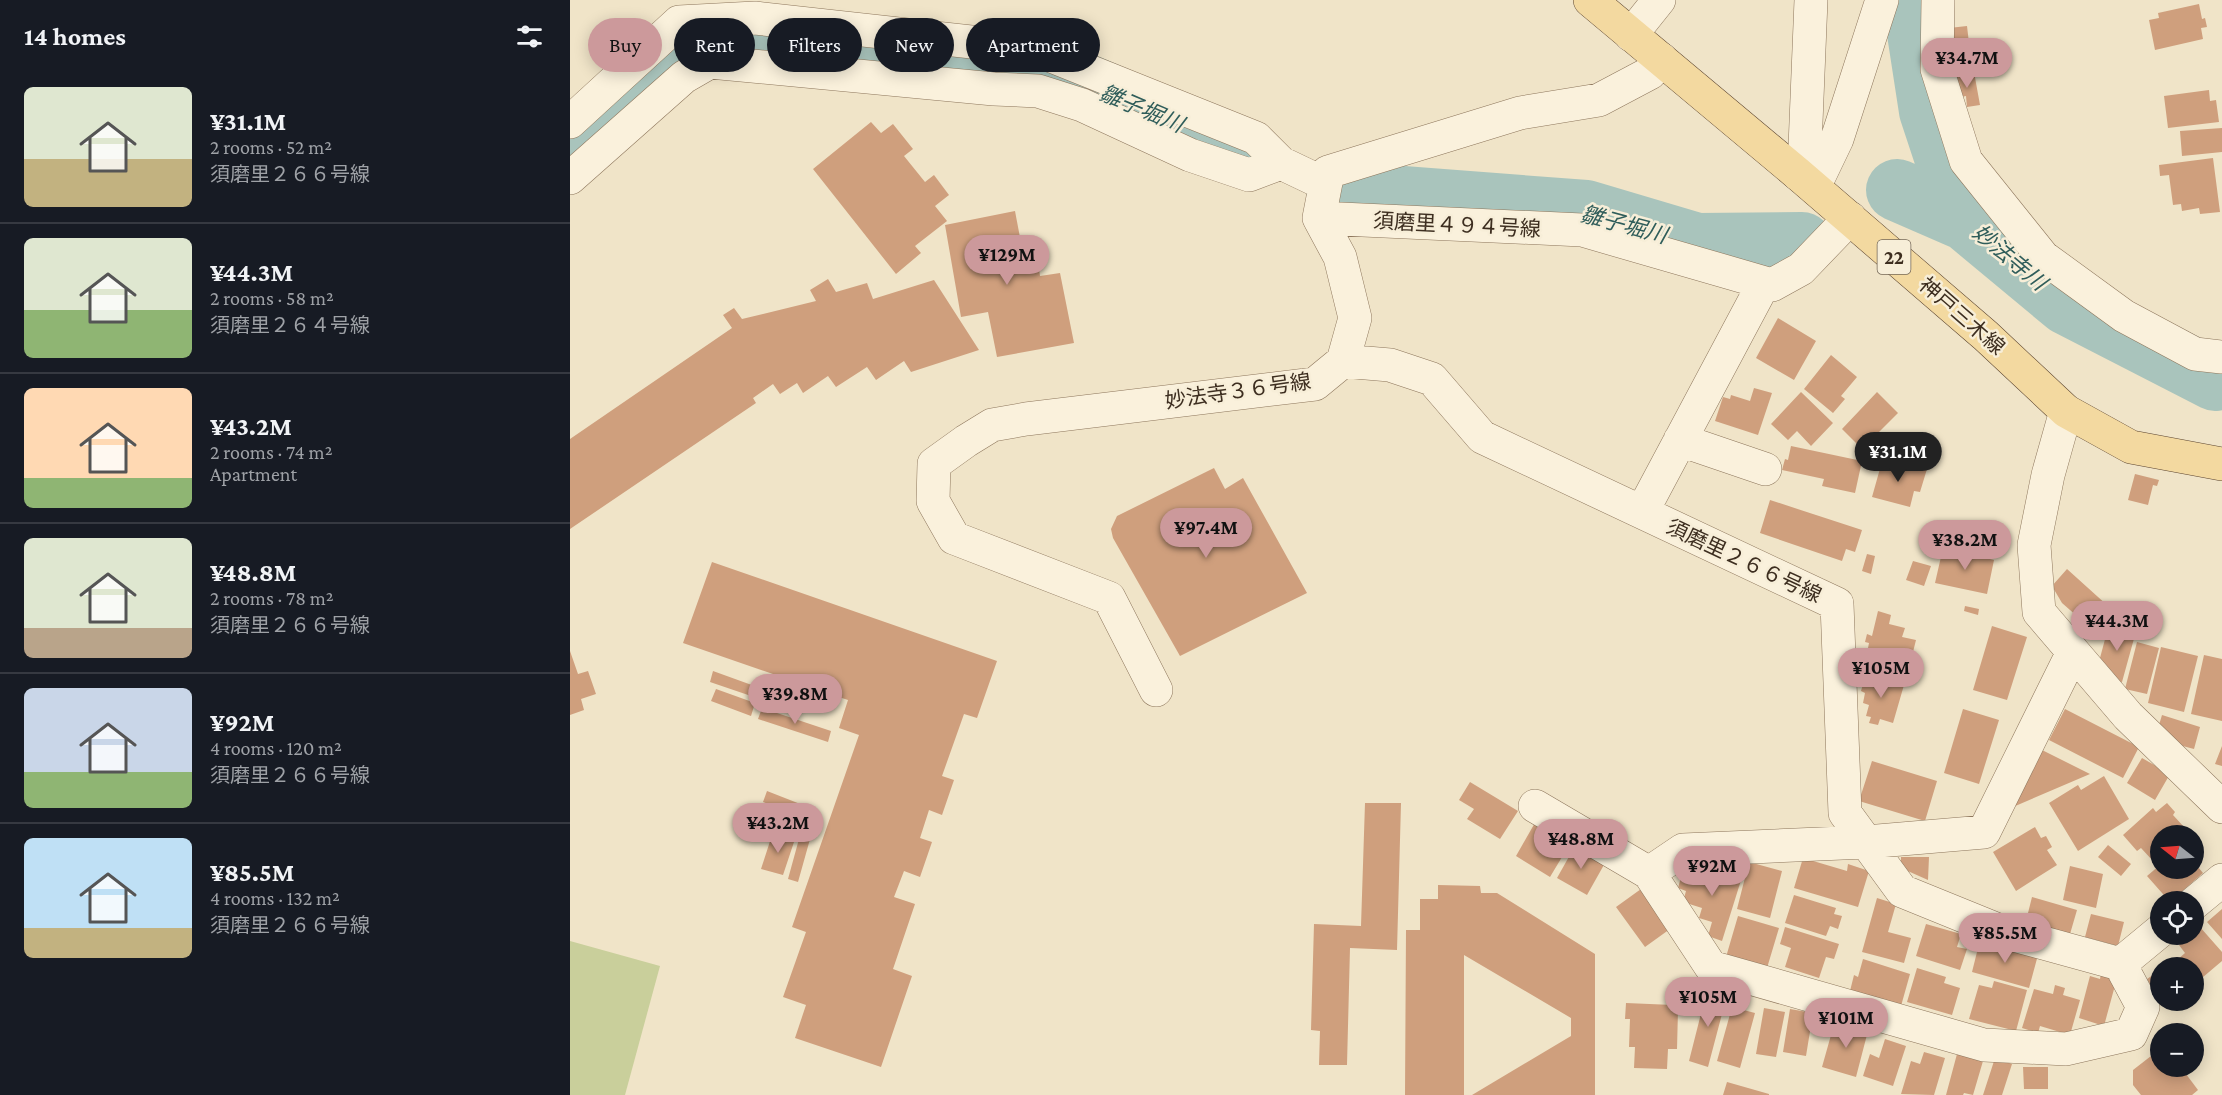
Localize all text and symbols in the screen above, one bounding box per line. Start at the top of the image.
chip: Buy [588,18,662,72]
chip: Rent [674,18,755,72]
chip: Filters [767,18,862,72]
chip: New [874,18,954,72]
chip: Apartment [966,18,1100,72]
icon: filters [513,20,546,53]
text: 14 homes [24,22,126,51]
pin: ¥34.7M [1918,38,2016,89]
text: ¥34.7M [1935,46,1999,68]
water label: 雛子堀川 [1096,80,1189,138]
text: ¥31.1M [210,107,286,136]
icon: home [72,111,144,183]
text: 2 rooms · 52 m² [210,136,332,158]
text: 須磨里２６６号線 [210,163,370,185]
water label: 雛子堀川 [1578,201,1672,248]
street label: 須磨里４９４号線 [1372,209,1542,241]
water label: 妙法寺川 [1968,220,2053,297]
pin: ¥129M [965,235,1049,286]
road number: 22 [1878,240,1910,274]
text: ¥129M [978,243,1036,265]
text: ¥44.3M [210,258,293,287]
icon: home [72,262,144,334]
street label: 神戸三木線 [1915,273,2009,359]
text: 2 rooms · 58 m² [210,287,334,309]
text: 須磨里２６４号線 [210,314,370,336]
street label: 妙法寺３６号線 [1164,369,1312,413]
icon: home [72,412,144,484]
text: ¥43.2M [210,412,292,441]
pin: ¥31.1M [1849,432,1947,483]
text: ¥31.1M [1869,440,1927,462]
text: 2 rooms · 74 m² [210,441,332,463]
text: Apartment [210,463,297,485]
pin: ¥97.4M [1157,508,1255,559]
street label: 須磨里２６６号線 [1663,515,1825,607]
text: ¥97.4M [1174,516,1238,538]
pin: ¥38.2M [1916,520,2014,571]
text: ¥38.2M [1932,528,1998,550]
text: ¥48.8M [210,558,296,587]
icon: home [72,562,144,634]
text: 2 rooms · 78 m² [210,587,334,609]
pin: ¥44.3M [2068,601,2166,652]
text: ¥44.3M [2085,609,2149,631]
text: 須磨里２６６号線 [210,614,370,636]
pin: ¥105M [1839,648,1923,699]
text: ¥105M [1852,656,1910,678]
pin: ¥39.8M [746,674,844,725]
text: ¥39.8M [762,682,828,704]
text: ¥92M [210,708,274,737]
icon: home [72,712,144,784]
text: 4 rooms · 120 m² [210,737,342,759]
text: 須磨里２６６号線 [210,764,370,786]
pin: ¥43.2M [729,803,827,854]
text: ¥43.2M [747,811,809,833]
pin: ¥48.8M [1532,819,1630,870]
north arrow [2150,825,2204,879]
map controls [2150,825,2204,1077]
text: ¥48.8M [1548,827,1614,849]
pin: ¥92M [1676,846,1748,897]
text: ¥92M [1687,854,1737,876]
text: ¥85.5M [210,858,294,887]
icon: home [72,862,144,934]
text: 4 rooms · 132 m² [210,887,340,909]
button: locate [2150,891,2204,945]
pin: ¥85.5M [1956,913,2054,964]
text: 須磨里２６６号線 [210,914,370,936]
text: ¥85.5M [1973,921,2037,943]
button: + [2150,957,2204,1011]
pin: ¥105M [1666,977,1750,1028]
text: ¥105M [1679,985,1737,1007]
pin: ¥101M [1804,998,1888,1049]
text: ¥101M [1818,1006,1874,1028]
button: − [2150,1023,2204,1077]

